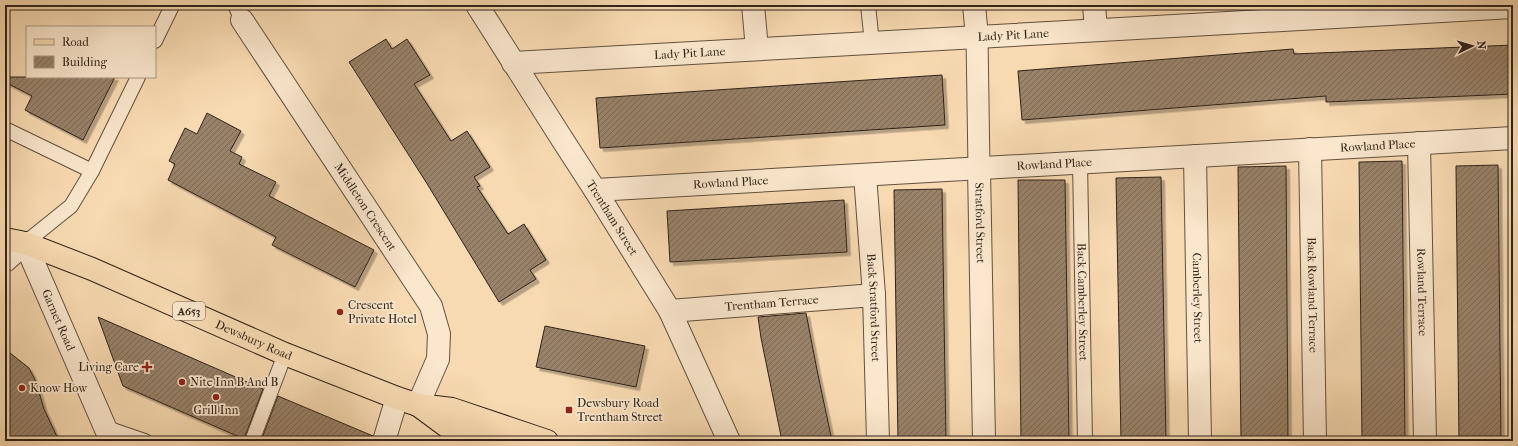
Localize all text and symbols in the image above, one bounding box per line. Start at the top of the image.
legend [26,26,156,78]
street label: Lady Pit Lane [977,26,1049,44]
north arrow [1452,26,1492,66]
text: Road [62,35,89,49]
text: N [1475,40,1488,51]
street label: Lady Pit Lane [654,44,726,62]
text: Building [62,55,107,69]
street label: Rowland Place [1340,137,1416,155]
street label: Rowland Place [1016,155,1092,173]
street label: Middleton Crescent [331,160,400,254]
street label: Rowland Place [693,173,769,191]
street label: Trentham Street [583,177,641,259]
street label: Stratford Street [972,182,988,264]
street label: Back Rowland Terrace [1305,237,1320,353]
street label: Back Camberley Street [1074,243,1091,362]
street label: Rowland Terrace [1414,248,1430,336]
street label: Back Stratford Street [864,253,883,363]
street label: Camberley Street [1190,253,1205,344]
street label: Garnet Road [39,287,78,353]
street label: Trentham Terrace [724,292,819,314]
place label: Crescent Private Hotel [348,298,417,326]
road number: A653 [173,302,205,320]
marker: Crescent Private Hotel [335,307,345,317]
street label: Dewsbury Road [213,317,294,363]
place label: Living Care [78,360,139,374]
marker: Living Care [142,362,152,372]
place label: Nite Inn B And B [190,375,279,389]
marker: Nite Inn B And B [177,377,187,387]
place label: Know How [30,381,88,395]
marker: Know How [17,383,27,393]
marker: Grill Inn [211,392,221,402]
place label: Dewsbury Road Trentham Street [577,396,664,424]
place label: Grill Inn [194,403,239,417]
marker: Dewsbury Road Trentham Street [564,405,574,415]

